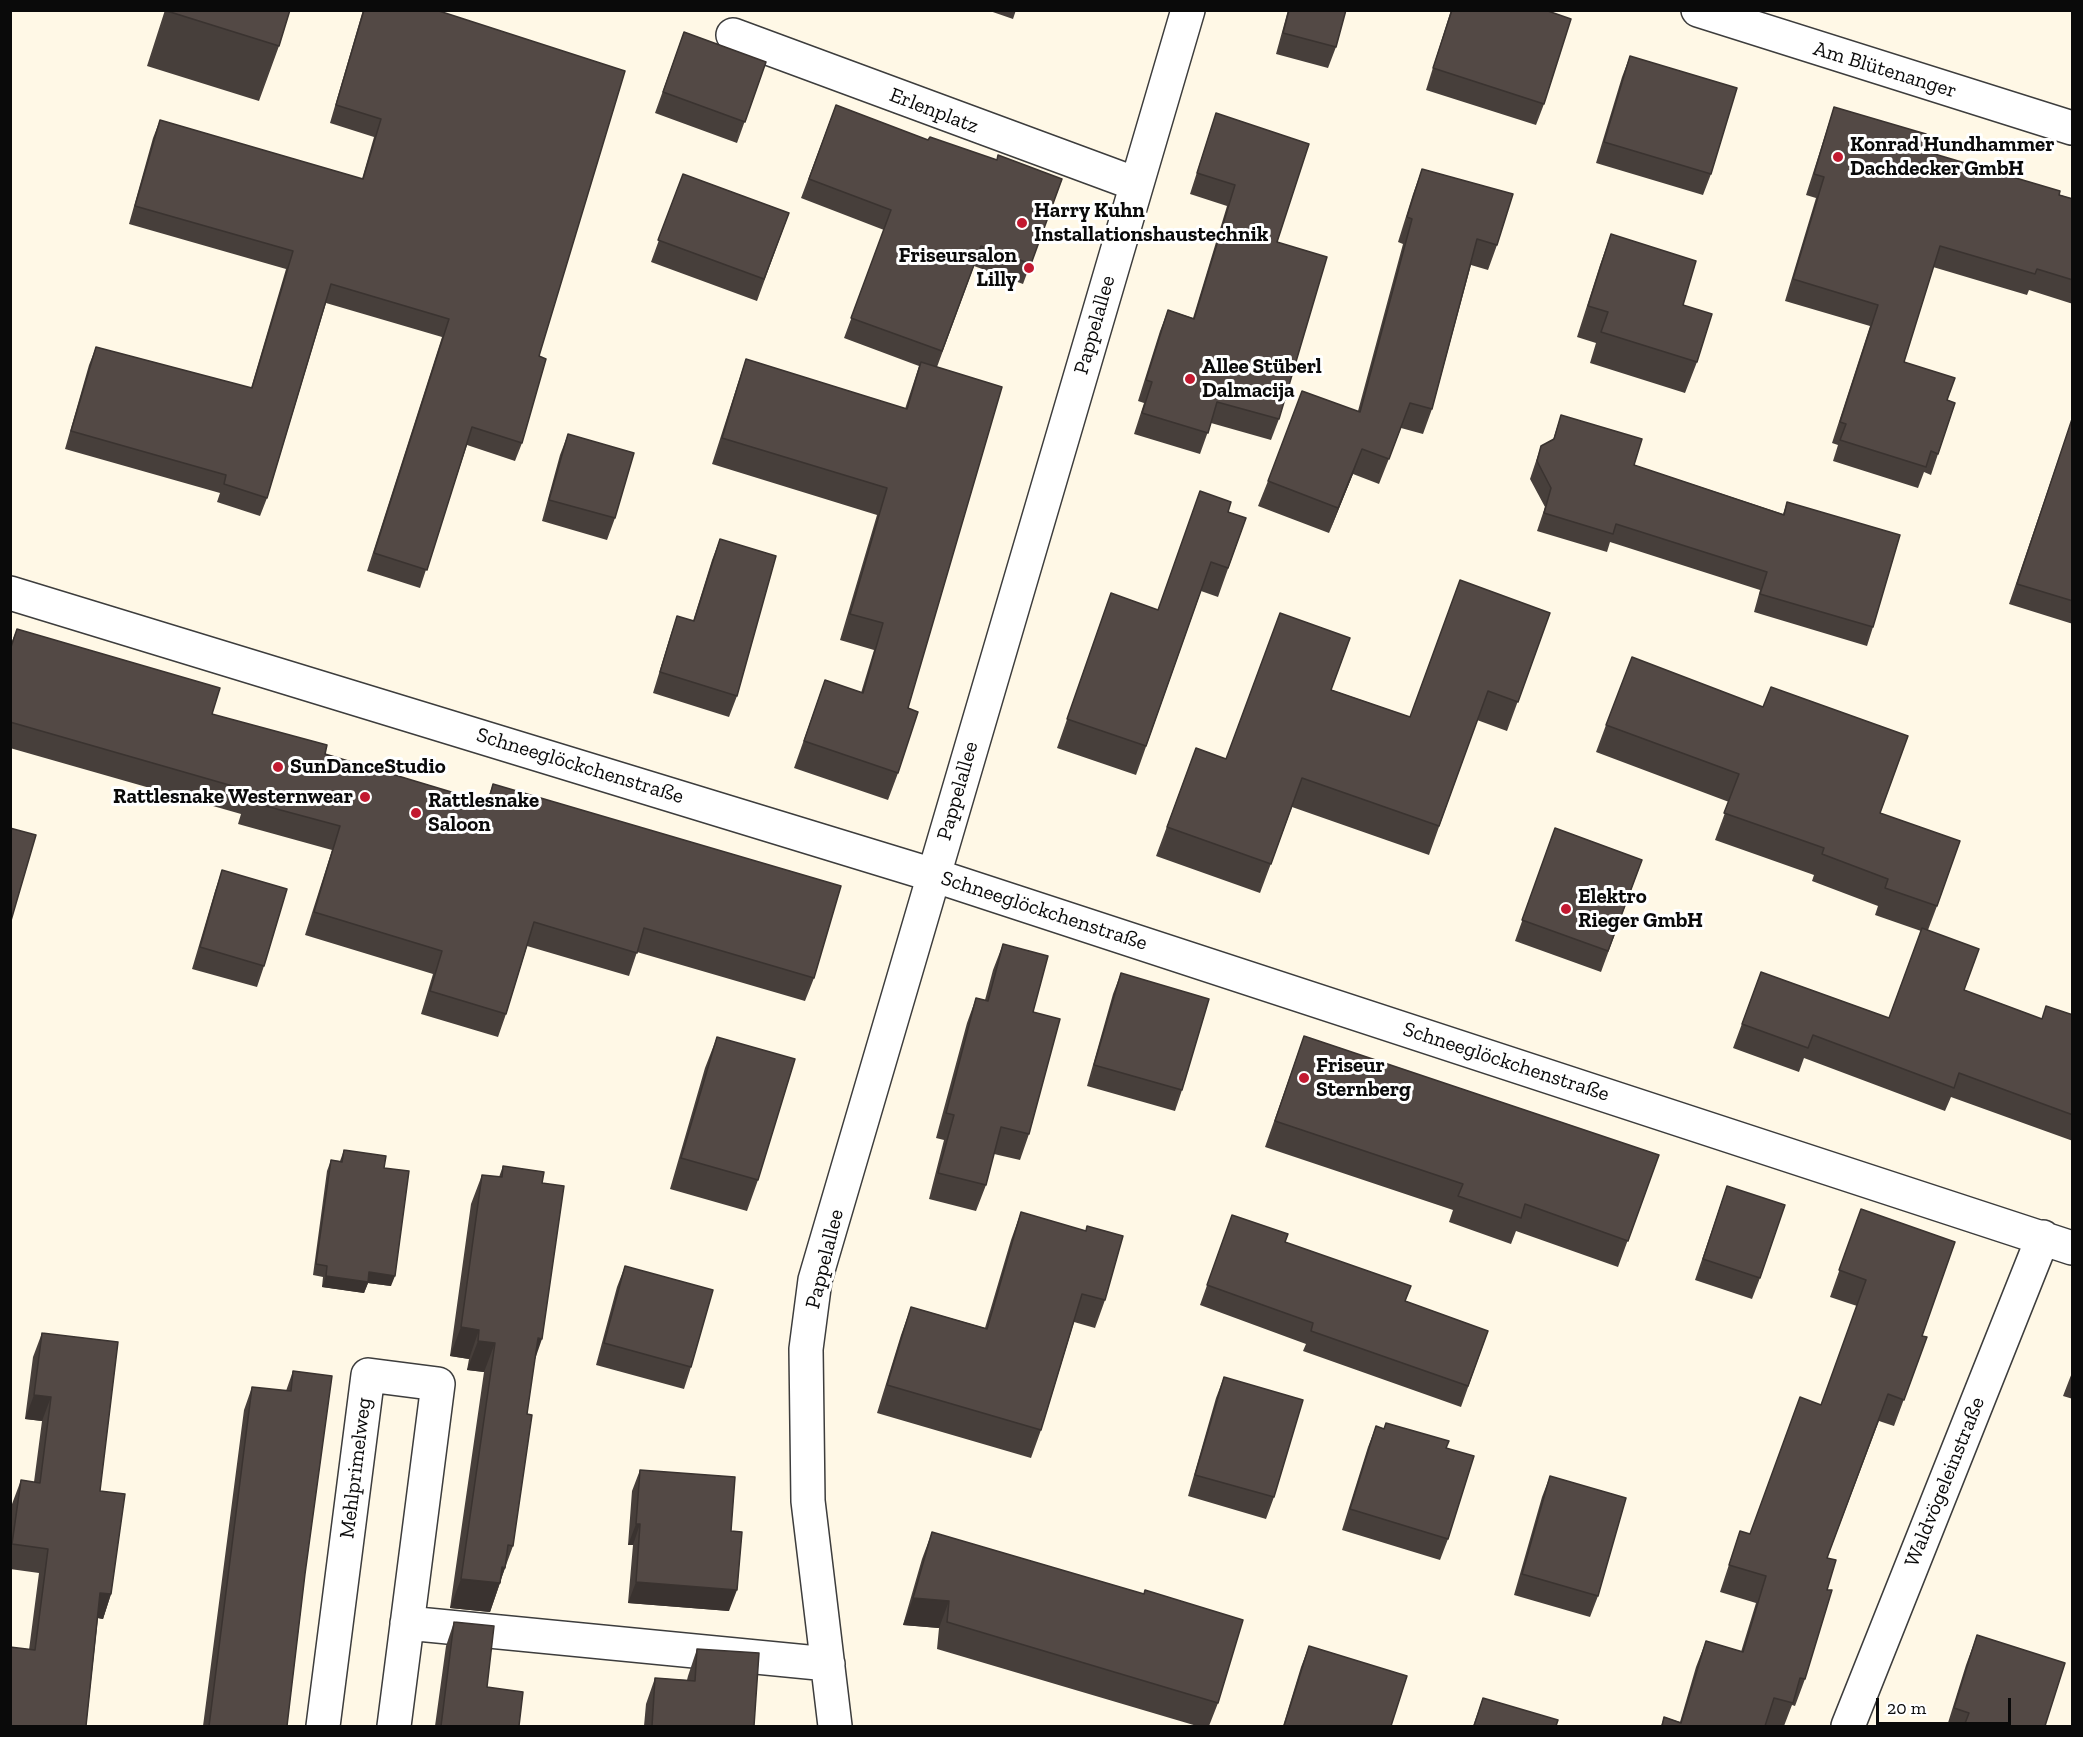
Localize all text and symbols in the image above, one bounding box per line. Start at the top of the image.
street label: Am Blütenanger [1810,36,1960,104]
street label: Erlenplatz [886,83,982,139]
place label: Konrad Hundhammer Dachdecker GmbH [1850,132,2054,182]
marker: Konrad Hundhammer Dachdecker GmbH [1831,150,1845,164]
place label: Harry Kuhn Installationshaustechnik [1034,198,1268,248]
marker: Harry Kuhn Installationshaustechnik [1015,216,1029,230]
place label: Friseursalon Lilly [899,243,1017,293]
marker: Friseursalon Lilly [1022,261,1036,275]
street label: Pappelallee [1069,273,1121,377]
place label: Allee Stüberl Dalmacija [1202,354,1322,404]
marker: Allee Stüberl Dalmacija [1183,372,1197,386]
street label: Schneeglöckchenstraße [473,722,687,810]
street label: Pappelallee [932,739,984,843]
place label: SunDanceStudio [290,754,446,780]
marker: SunDanceStudio [271,760,285,774]
place label: Rattlesnake Westernwear [113,784,353,810]
place label: Rattlesnake Saloon [428,788,539,838]
marker: Rattlesnake Westernwear [358,790,372,804]
marker: Rattlesnake Saloon [409,806,423,820]
street label: Schneeglöckchenstraße [938,866,1150,956]
place label: Elektro Rieger GmbH [1578,884,1703,934]
marker: Elektro Rieger GmbH [1559,902,1573,916]
street label: Schneeglöckchenstraße [1400,1017,1612,1107]
place label: Friseur Sternberg [1316,1053,1411,1103]
marker: Friseur Sternberg [1297,1071,1311,1085]
street label: Pappelallee [800,1207,850,1311]
street label: Waldvögeleinstraße [1899,1393,1991,1571]
street label: Mehlprimelweg [335,1396,377,1540]
scale bar [1879,1686,2014,1724]
text: 20 m [1887,1697,1926,1719]

